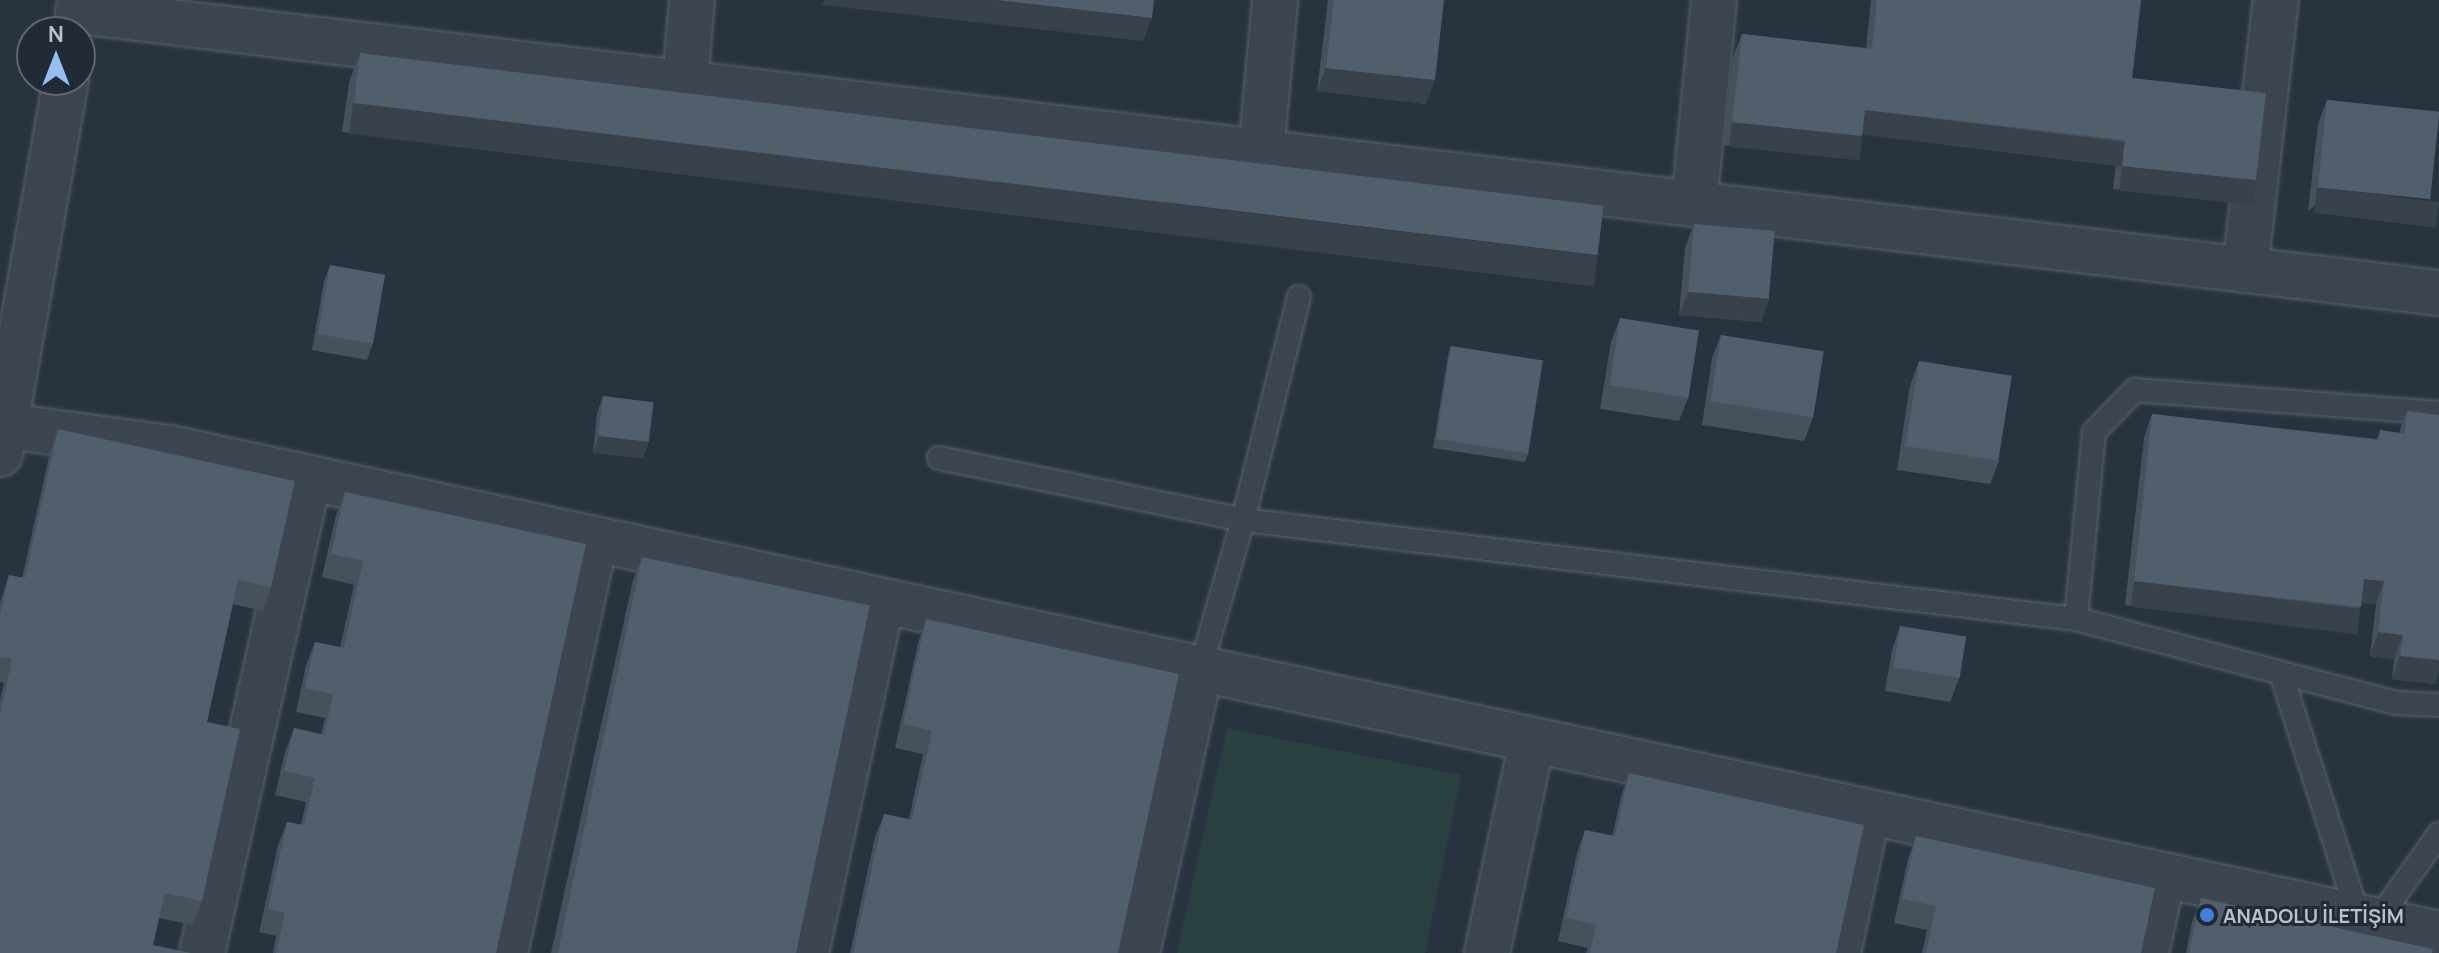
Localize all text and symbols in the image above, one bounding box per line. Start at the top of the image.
north arrow [16,16,96,96]
text: N [48,19,64,49]
place label: ANADOLU İLETİŞİM [2223,903,2404,927]
marker: ANADOLU İLETİŞİM [2198,906,2216,924]

